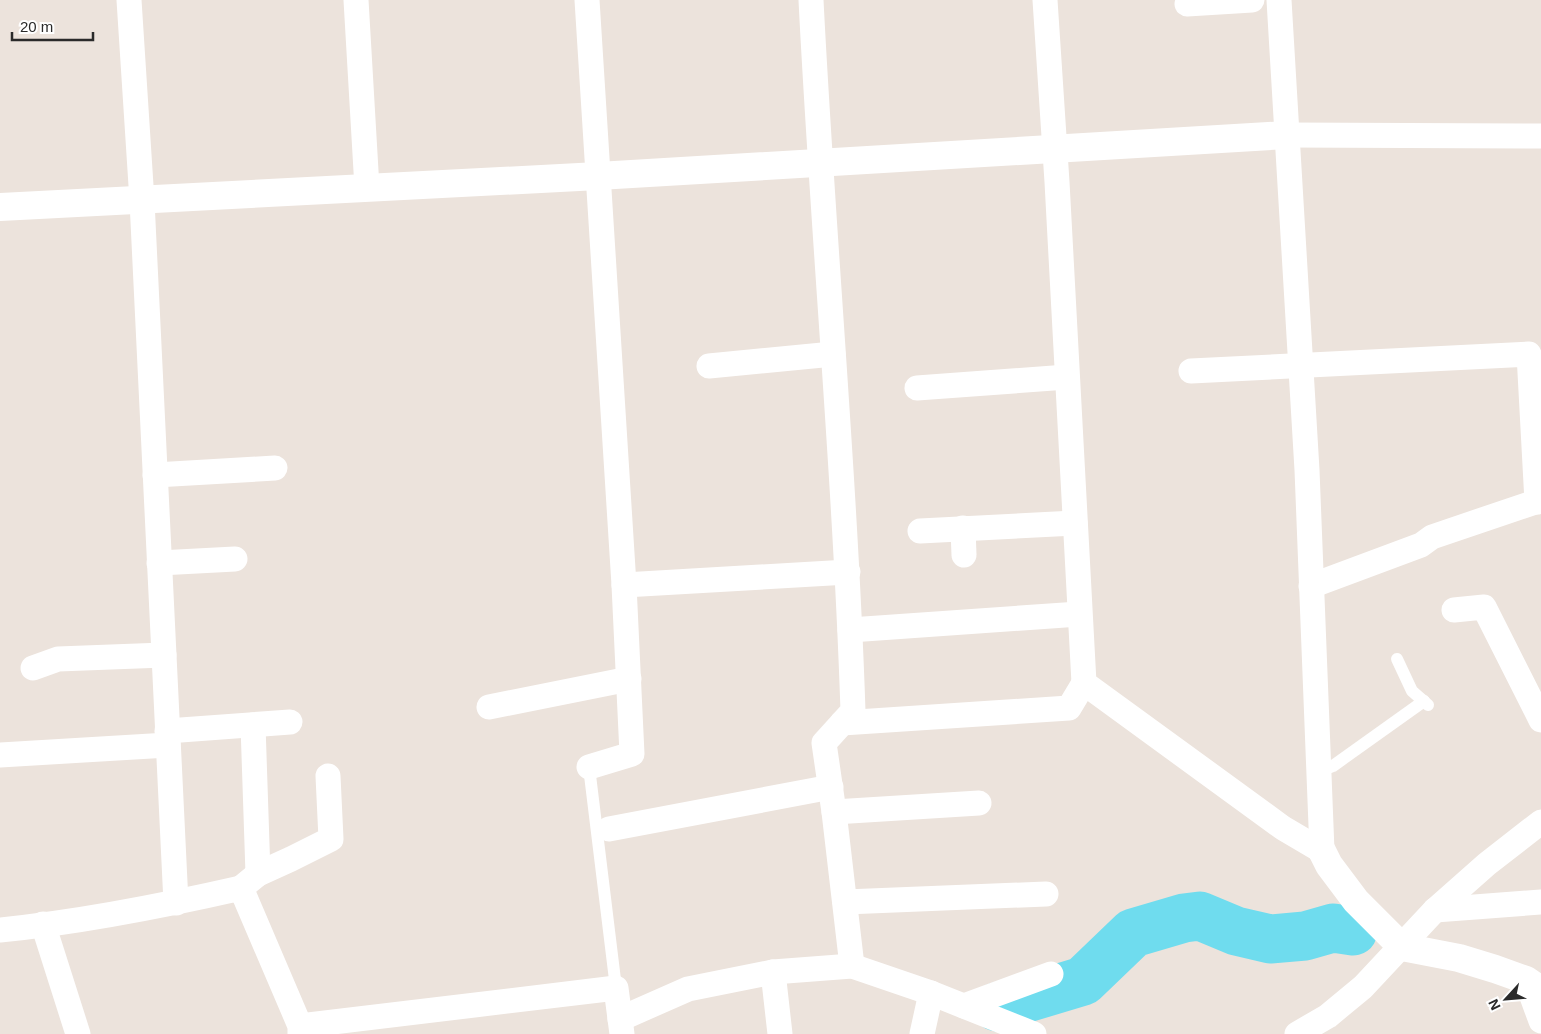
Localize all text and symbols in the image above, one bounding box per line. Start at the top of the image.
scale bar [12,10,94,42]
text: 20 m [20,18,53,35]
north arrow [1481,974,1531,1024]
text: N [1485,997,1504,1013]

